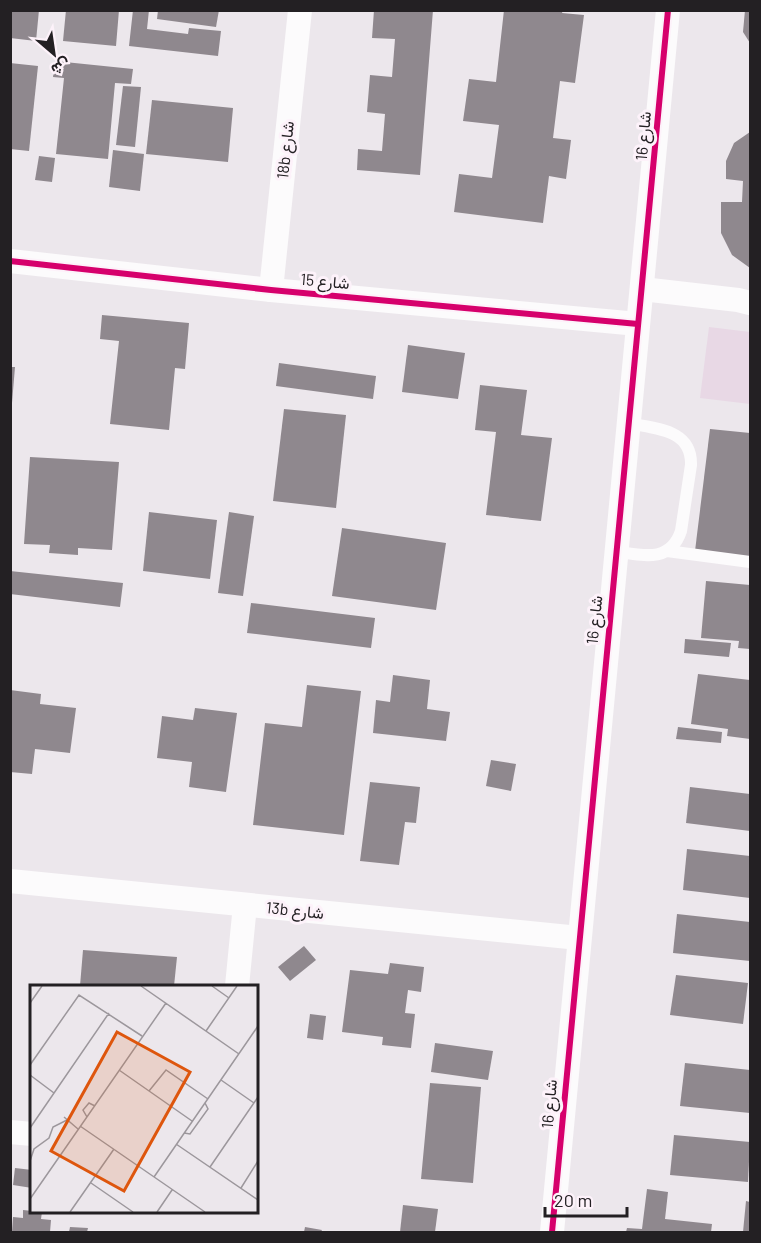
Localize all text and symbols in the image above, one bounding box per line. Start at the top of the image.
north arrow [24,24,84,84]
text: ش [48,54,75,81]
street label: شارع 16 [631,111,657,162]
street label: 18b شارع [272,120,300,180]
street label: شارع 15 [299,269,350,295]
street label: شارع 16 [581,594,609,646]
street label: 13b شارع [265,897,325,925]
inset map [30,985,258,1213]
street label: شارع 16 [537,1079,563,1130]
scale bar [545,1180,628,1218]
text: 20 m [554,1189,592,1211]

